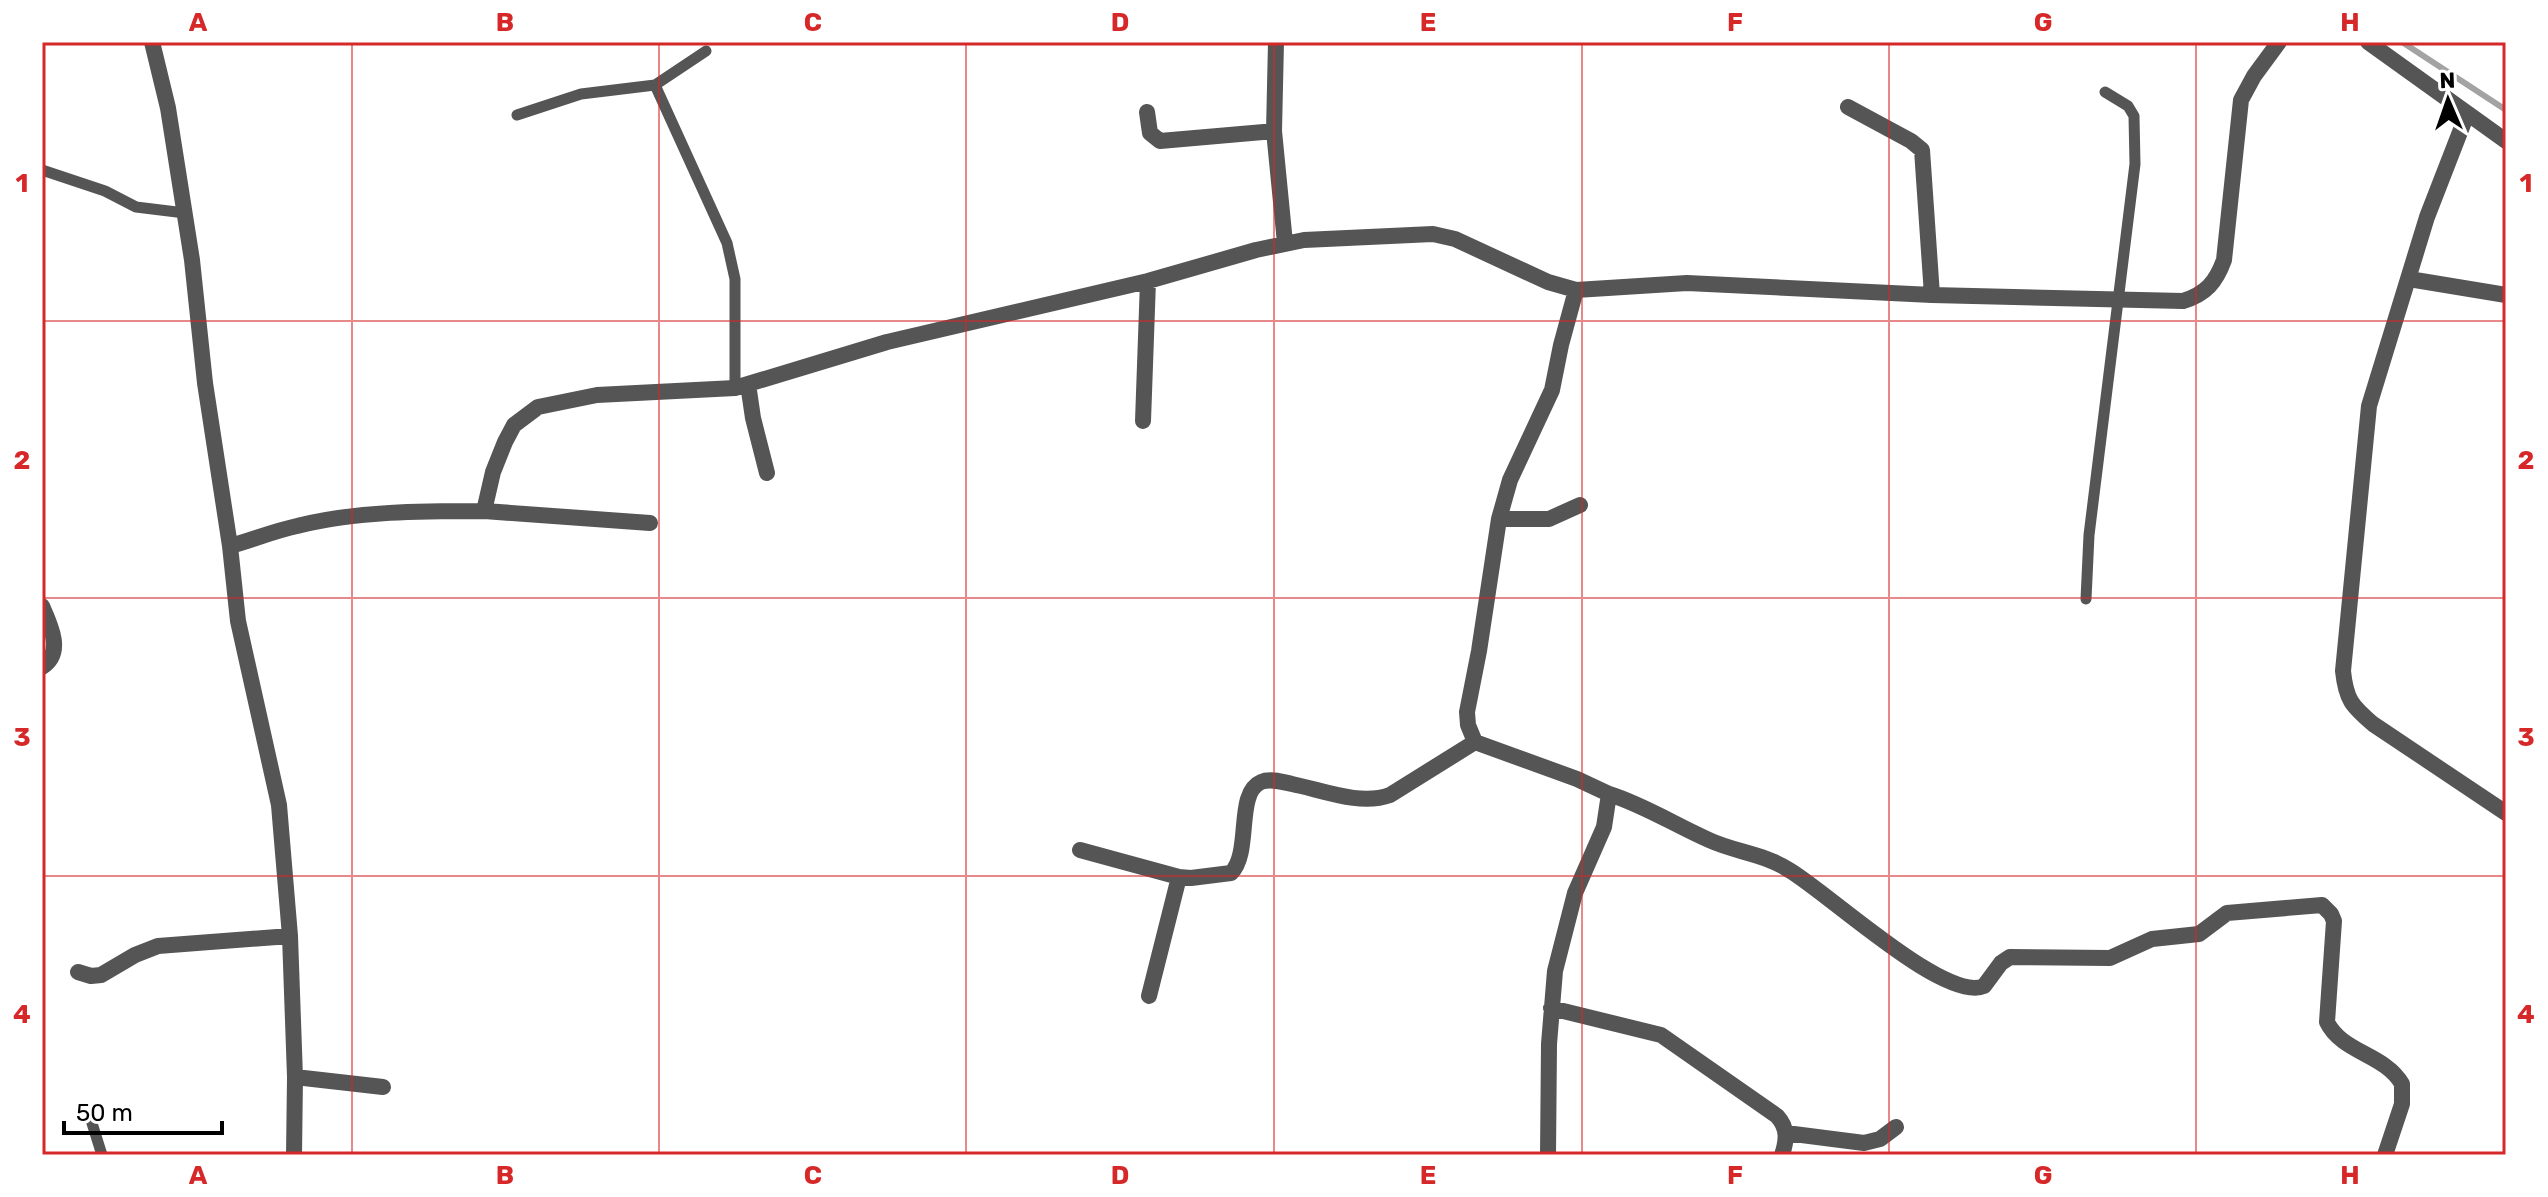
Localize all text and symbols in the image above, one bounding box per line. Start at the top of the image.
text: A [189,7,208,38]
text: B [496,7,514,38]
text: C [804,7,822,38]
text: D [1111,7,1129,38]
text: E [1420,7,1436,38]
text: F [1727,7,1743,38]
text: G [2034,7,2052,38]
text: H [2340,7,2360,38]
north arrow [2408,60,2488,140]
text: N [2439,67,2456,94]
text: 1 [16,168,28,199]
text: 1 [2520,168,2532,199]
text: 2 [14,445,30,476]
text: 2 [2518,445,2534,476]
text: 3 [13,722,31,753]
text: 3 [2517,722,2535,753]
text: 4 [13,999,31,1030]
text: 4 [2517,999,2535,1030]
scale bar [64,1085,222,1135]
text: 50 m [76,1099,133,1127]
text: A [189,1160,208,1191]
text: B [496,1160,514,1191]
text: C [804,1160,822,1191]
text: D [1111,1160,1129,1191]
text: E [1420,1160,1436,1191]
text: F [1727,1160,1743,1191]
text: G [2034,1160,2052,1191]
text: H [2340,1160,2360,1191]

